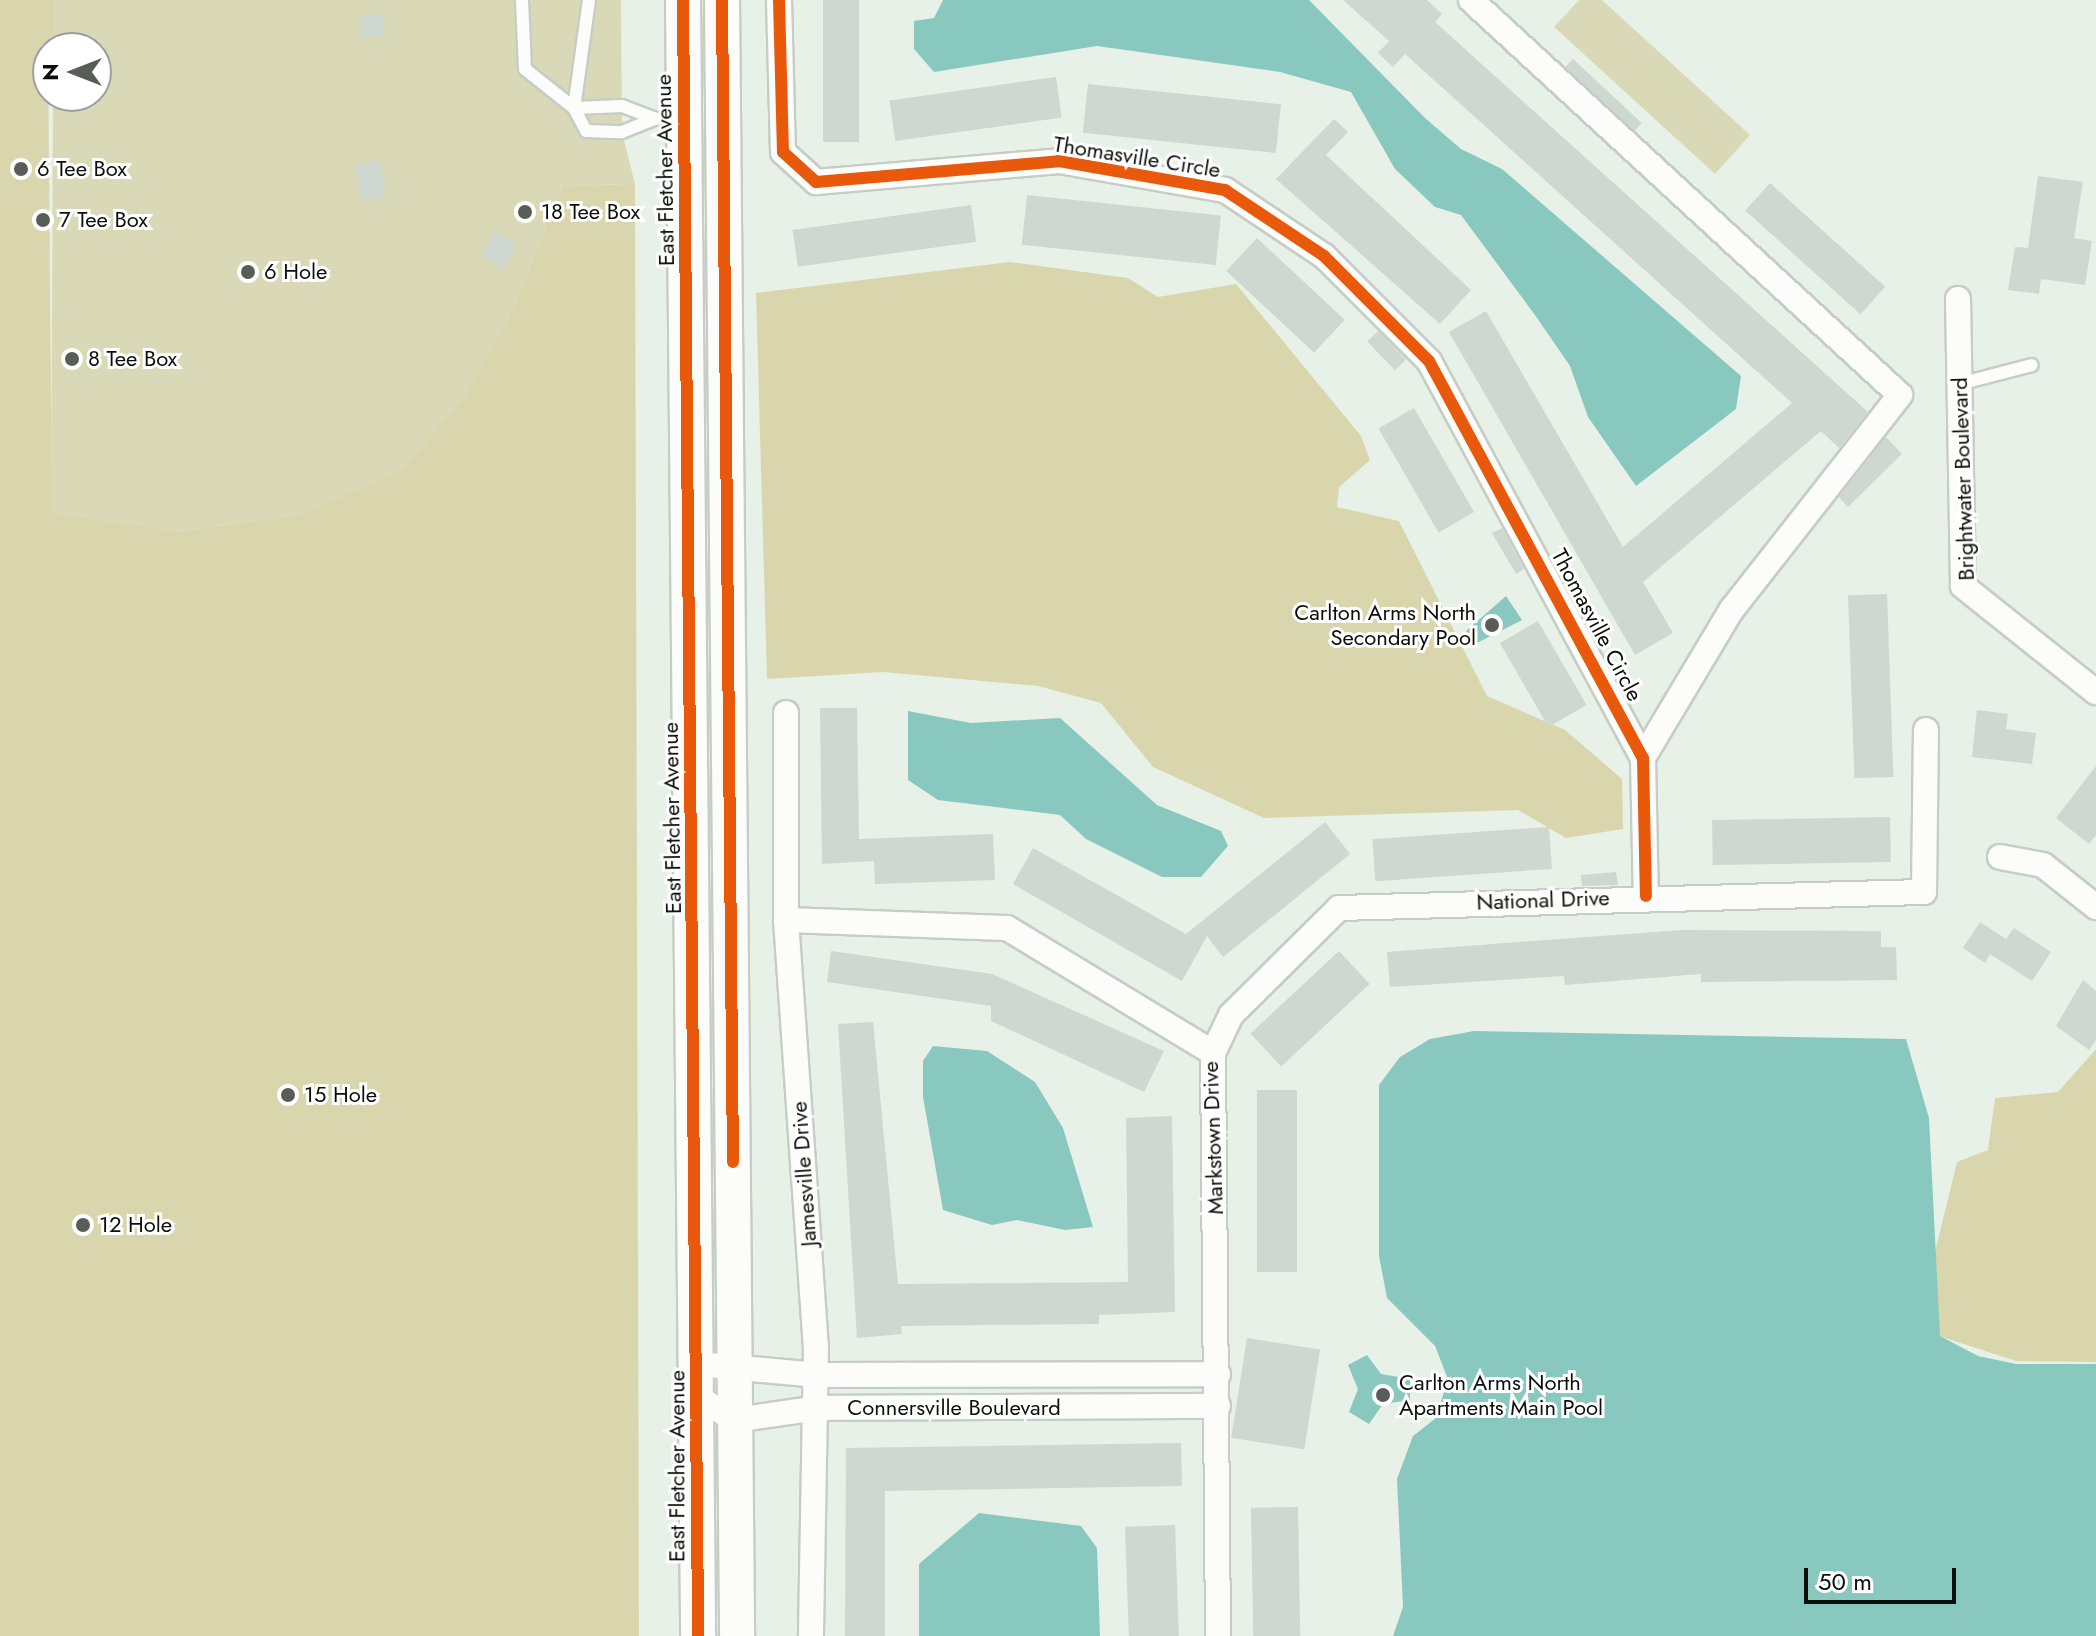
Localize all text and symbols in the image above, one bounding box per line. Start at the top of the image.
north arrow [32,32,112,112]
text: N [34,63,66,81]
street label: East Fletcher Avenue [650,74,680,266]
street label: Thomasville Circle [1052,131,1222,183]
place label: 6 Tee Box [37,156,127,182]
marker: 6 Tee Box [12,160,30,178]
place label: 18 Tee Box [541,199,640,225]
marker: 18 Tee Box [516,203,534,221]
place label: 7 Tee Box [59,207,148,233]
marker: 7 Tee Box [34,211,52,229]
place label: 6 Hole [264,259,327,285]
marker: 6 Hole [239,263,257,281]
place label: 8 Tee Box [88,346,177,372]
marker: 8 Tee Box [63,350,81,368]
street label: Brightwater Boulevard [1946,377,1980,581]
street label: Thomasville Circle [1546,544,1648,706]
place label: Carlton Arms North Secondary Pool [1294,599,1476,650]
marker: Carlton Arms North Secondary Pool [1483,616,1501,634]
street label: East Fletcher Avenue [657,722,687,914]
street label: National Drive [1476,884,1610,916]
street label: Markstown Drive [1197,1061,1229,1215]
place label: 15 Hole [304,1082,377,1108]
marker: 15 Hole [279,1086,297,1104]
street label: Jamesville Drive [786,1101,822,1247]
place label: 12 Hole [99,1212,172,1238]
marker: 12 Hole [74,1216,92,1234]
place label: Carlton Arms North Apartments Main Pool [1399,1369,1603,1420]
street label: East Fletcher Avenue [664,1370,690,1562]
marker: Carlton Arms North Apartments Main Pool [1374,1386,1392,1404]
street label: Connersville Boulevard [847,1395,1061,1421]
scale bar [1808,1552,1960,1602]
text: 50 m [1818,1564,1872,1599]

